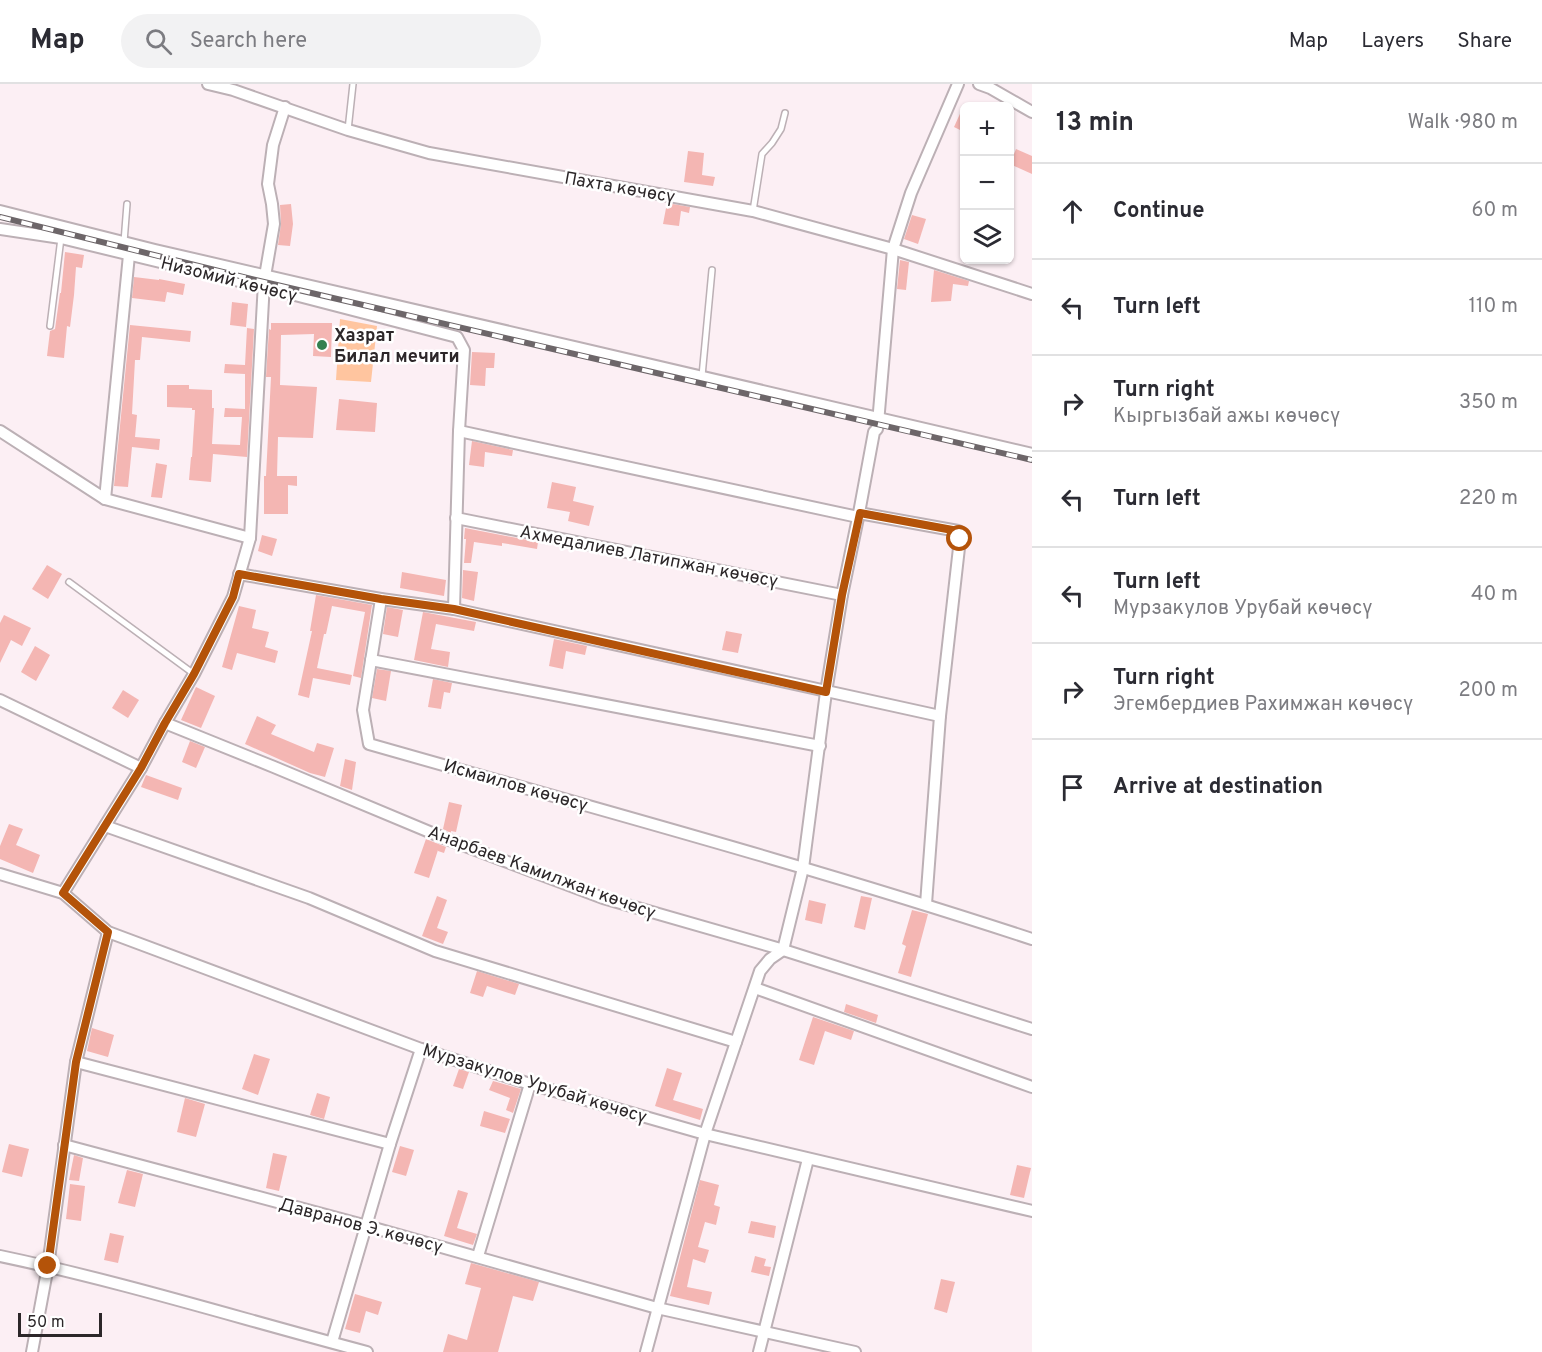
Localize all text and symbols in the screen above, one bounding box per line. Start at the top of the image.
search box [121,14,541,68]
text: Map [30,23,85,59]
icon: search [142,25,175,58]
text: Search here [190,28,307,55]
text: Map [1289,28,1328,55]
text: Layers [1361,28,1424,55]
text: Share [1457,28,1512,55]
map controls [960,102,1014,264]
button: + [960,102,1014,156]
text: 13 min [1056,107,1134,140]
text: Walk · 980 m [1407,110,1518,136]
button: − [960,156,1014,210]
street label: Пахта көчөсү [563,167,677,210]
icon: ahead [1056,195,1089,228]
text: Continue [1113,198,1204,225]
text: 60 m [1472,198,1518,224]
button: layers [960,210,1014,264]
street label: Низомий көчөсү [158,252,299,309]
icon: left [1056,291,1089,324]
text: Turn left [1113,294,1201,321]
text: 110 m [1469,294,1518,320]
place label: Хазрат Билал мечити [334,325,460,369]
marker: Хазрат Билал мечити [315,338,329,352]
text: Turn right [1113,377,1215,404]
icon: right [1056,387,1089,420]
text: 350 m [1459,390,1518,416]
text: Кыргызбай ажы көчөсү [1113,404,1340,430]
icon: left [1056,483,1089,516]
text: Turn left [1113,486,1201,513]
text: 220 m [1459,486,1518,512]
street label: Ахмедалиев Латипжан көчөсү [518,521,780,594]
route start [946,525,972,551]
text: Turn left [1113,569,1201,596]
icon: left [1056,579,1089,612]
text: 40 m [1471,582,1518,608]
text: Мурзакулов Урубай көчөсү [1113,596,1372,622]
text: Turn right [1113,665,1215,692]
icon: right [1056,675,1089,708]
text: 200 m [1459,678,1518,704]
text: Эгембердиев Рахимжан көчөсү [1113,692,1413,718]
street label: Исмаилов көчөсү [441,755,590,818]
icon: arrive [1056,771,1089,804]
text: Arrive at destination [1113,774,1323,801]
street label: Анарбаев Камилжан көчөсү [424,821,659,925]
street label: Мурзакулов Урубай көчөсү [420,1039,650,1130]
street label: Давранов Э. көчөсү [276,1194,445,1259]
route end [34,1252,60,1278]
scale bar [18,1310,102,1338]
text: 50 m [27,1313,65,1333]

